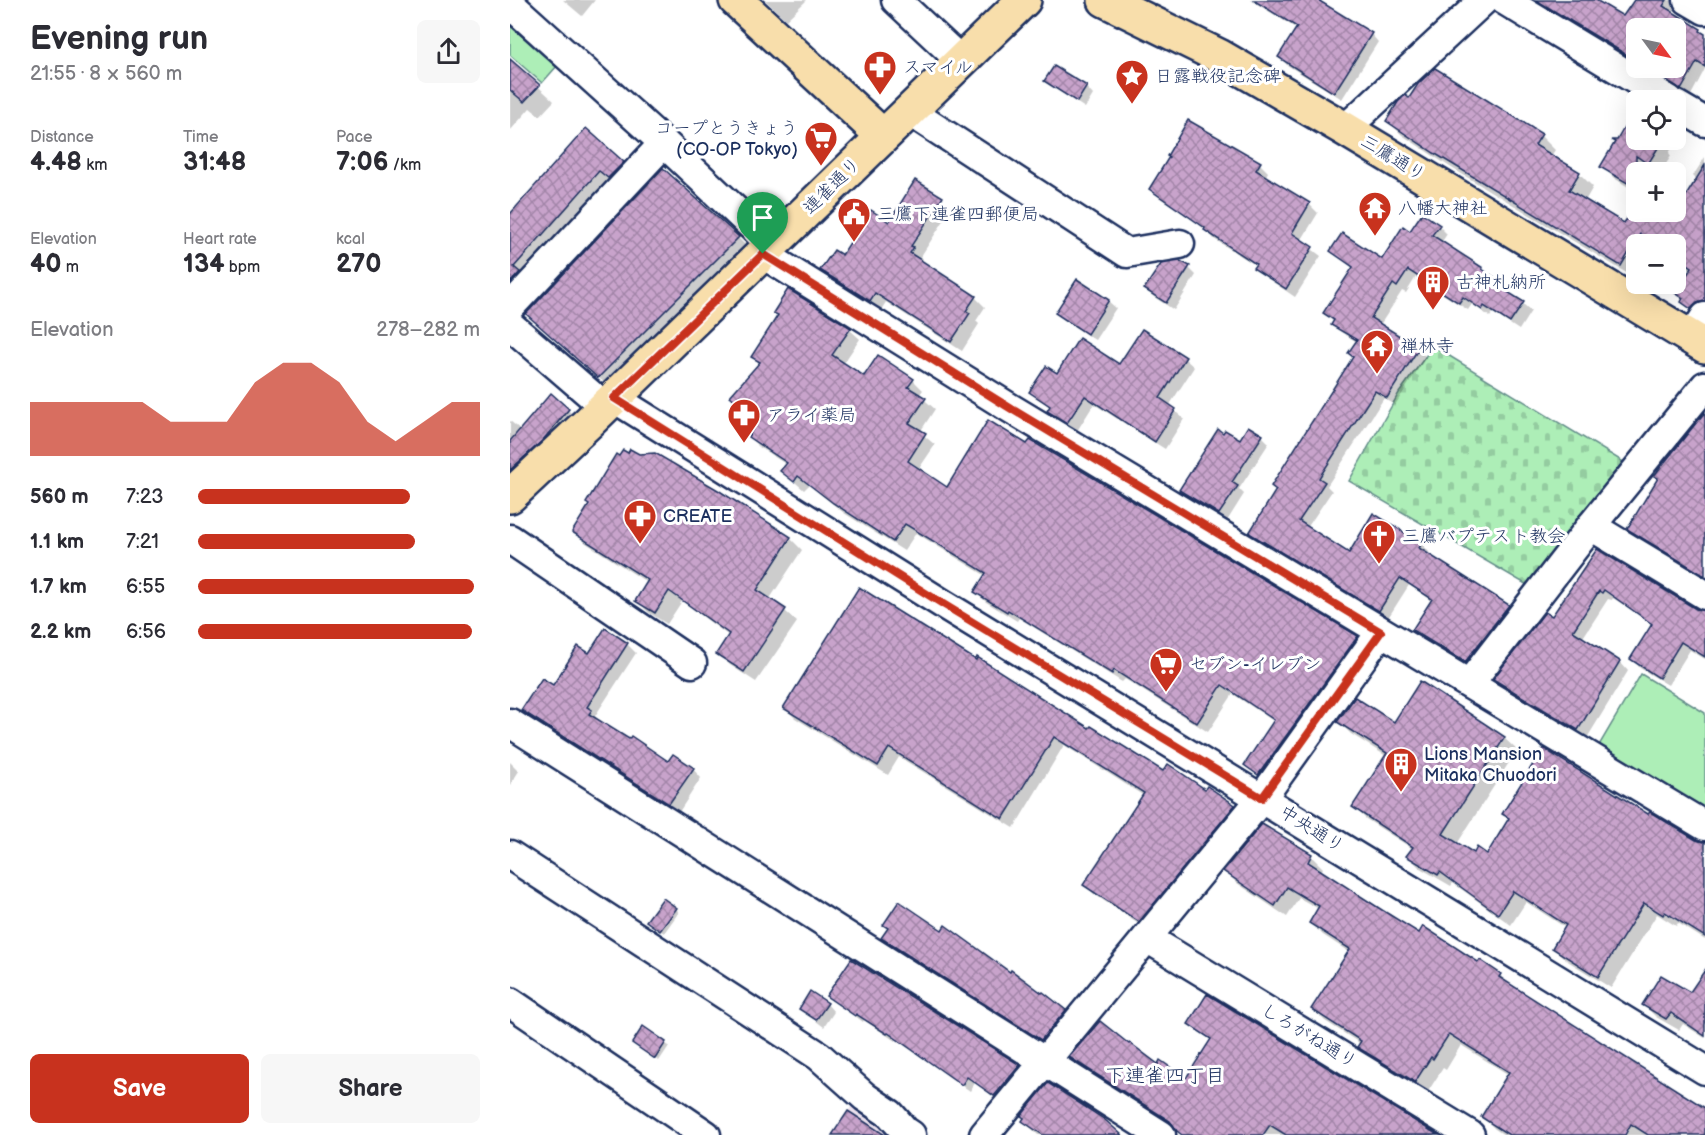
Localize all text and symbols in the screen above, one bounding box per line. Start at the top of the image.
north arrow [1626,18,1686,78]
map controls [1626,18,1686,294]
text: Evening run [30,19,208,59]
button: share [417,20,480,83]
pharmacy icon: スマイル [862,49,898,96]
place label: スマイル [903,57,973,78]
place icon: 日露戦役記念碑 [1114,58,1150,105]
text: 21:55 · 8 × 560 m [30,62,182,86]
place label: 日露戦役記念碑 [1155,66,1281,87]
button: locate [1626,90,1686,150]
place label: コープとうきょう (CO-OP Tokyo) [655,118,798,160]
supermarket icon: コープとうきょう (CO-OP Tokyo) [803,120,839,167]
text: Distance [30,128,94,147]
text: Time [183,128,218,147]
text: Pace [336,128,372,147]
street label: 三鷹通り [1357,130,1429,186]
text: 4.48 [30,147,82,178]
text: 31:48 [183,147,246,178]
text: 7:06 [336,147,389,178]
street label: 連雀通り [799,153,865,219]
text: km [82,156,107,175]
text: /km [389,156,421,175]
button: + [1626,162,1686,222]
temple icon: 八幡大神社 [1357,190,1393,237]
pin [737,192,788,254]
public building icon: 三鷹下連雀四郵便局 [836,196,872,243]
place label: 八幡大神社 [1398,198,1488,219]
icon: arrive [746,201,779,234]
place label: 三鷹下連雀四郵便局 [877,204,1039,225]
text: Elevation [30,230,97,249]
text: Heart rate [183,230,257,249]
text: kcal [336,230,365,249]
button: − [1626,234,1686,294]
text: 40 [30,249,62,280]
text: 134 [183,249,224,280]
text: 270 [336,249,381,280]
text: m [62,258,79,277]
text: bpm [224,258,260,277]
building icon: 古神札納所 [1415,264,1451,311]
place label: 古神札納所 [1456,272,1546,293]
text: Elevation [30,318,113,342]
text: 278–282 m [376,318,480,342]
temple icon: 禅林寺 [1359,328,1395,375]
place label: 禅林寺 [1400,336,1454,357]
pharmacy icon: アライ薬局 [726,397,762,444]
place label: アライ薬局 [767,405,856,426]
text: 560 m [30,485,89,509]
text: 7:23 [126,485,164,509]
pharmacy icon: CREATE [622,498,658,545]
place label: CREATE [663,506,732,527]
church icon: 三鷹バプテスト教会 [1361,518,1397,565]
place label: 三鷹バプテスト教会 [1402,526,1565,547]
text: 1.1 km [30,530,84,554]
text: 7:21 [126,530,159,554]
text: 1.7 km [30,575,87,599]
text: 6:55 [126,575,165,599]
text: 2.2 km [30,620,91,644]
text: 6:56 [126,620,166,644]
supermarket icon: セブン-イレブン [1148,646,1184,693]
place label: セブン-イレブン [1189,654,1322,675]
place label: Lions Mansion Mitaka Chuodori [1424,744,1557,786]
building icon: Lions Mansion Mitaka Chuodori [1383,746,1419,793]
street label: 中央通り [1276,801,1348,857]
street label: しろがね通り [1257,999,1361,1073]
button: Save [30,1054,249,1123]
button: Share [261,1054,480,1123]
district label: 下連雀四丁目 [1105,1064,1225,1088]

